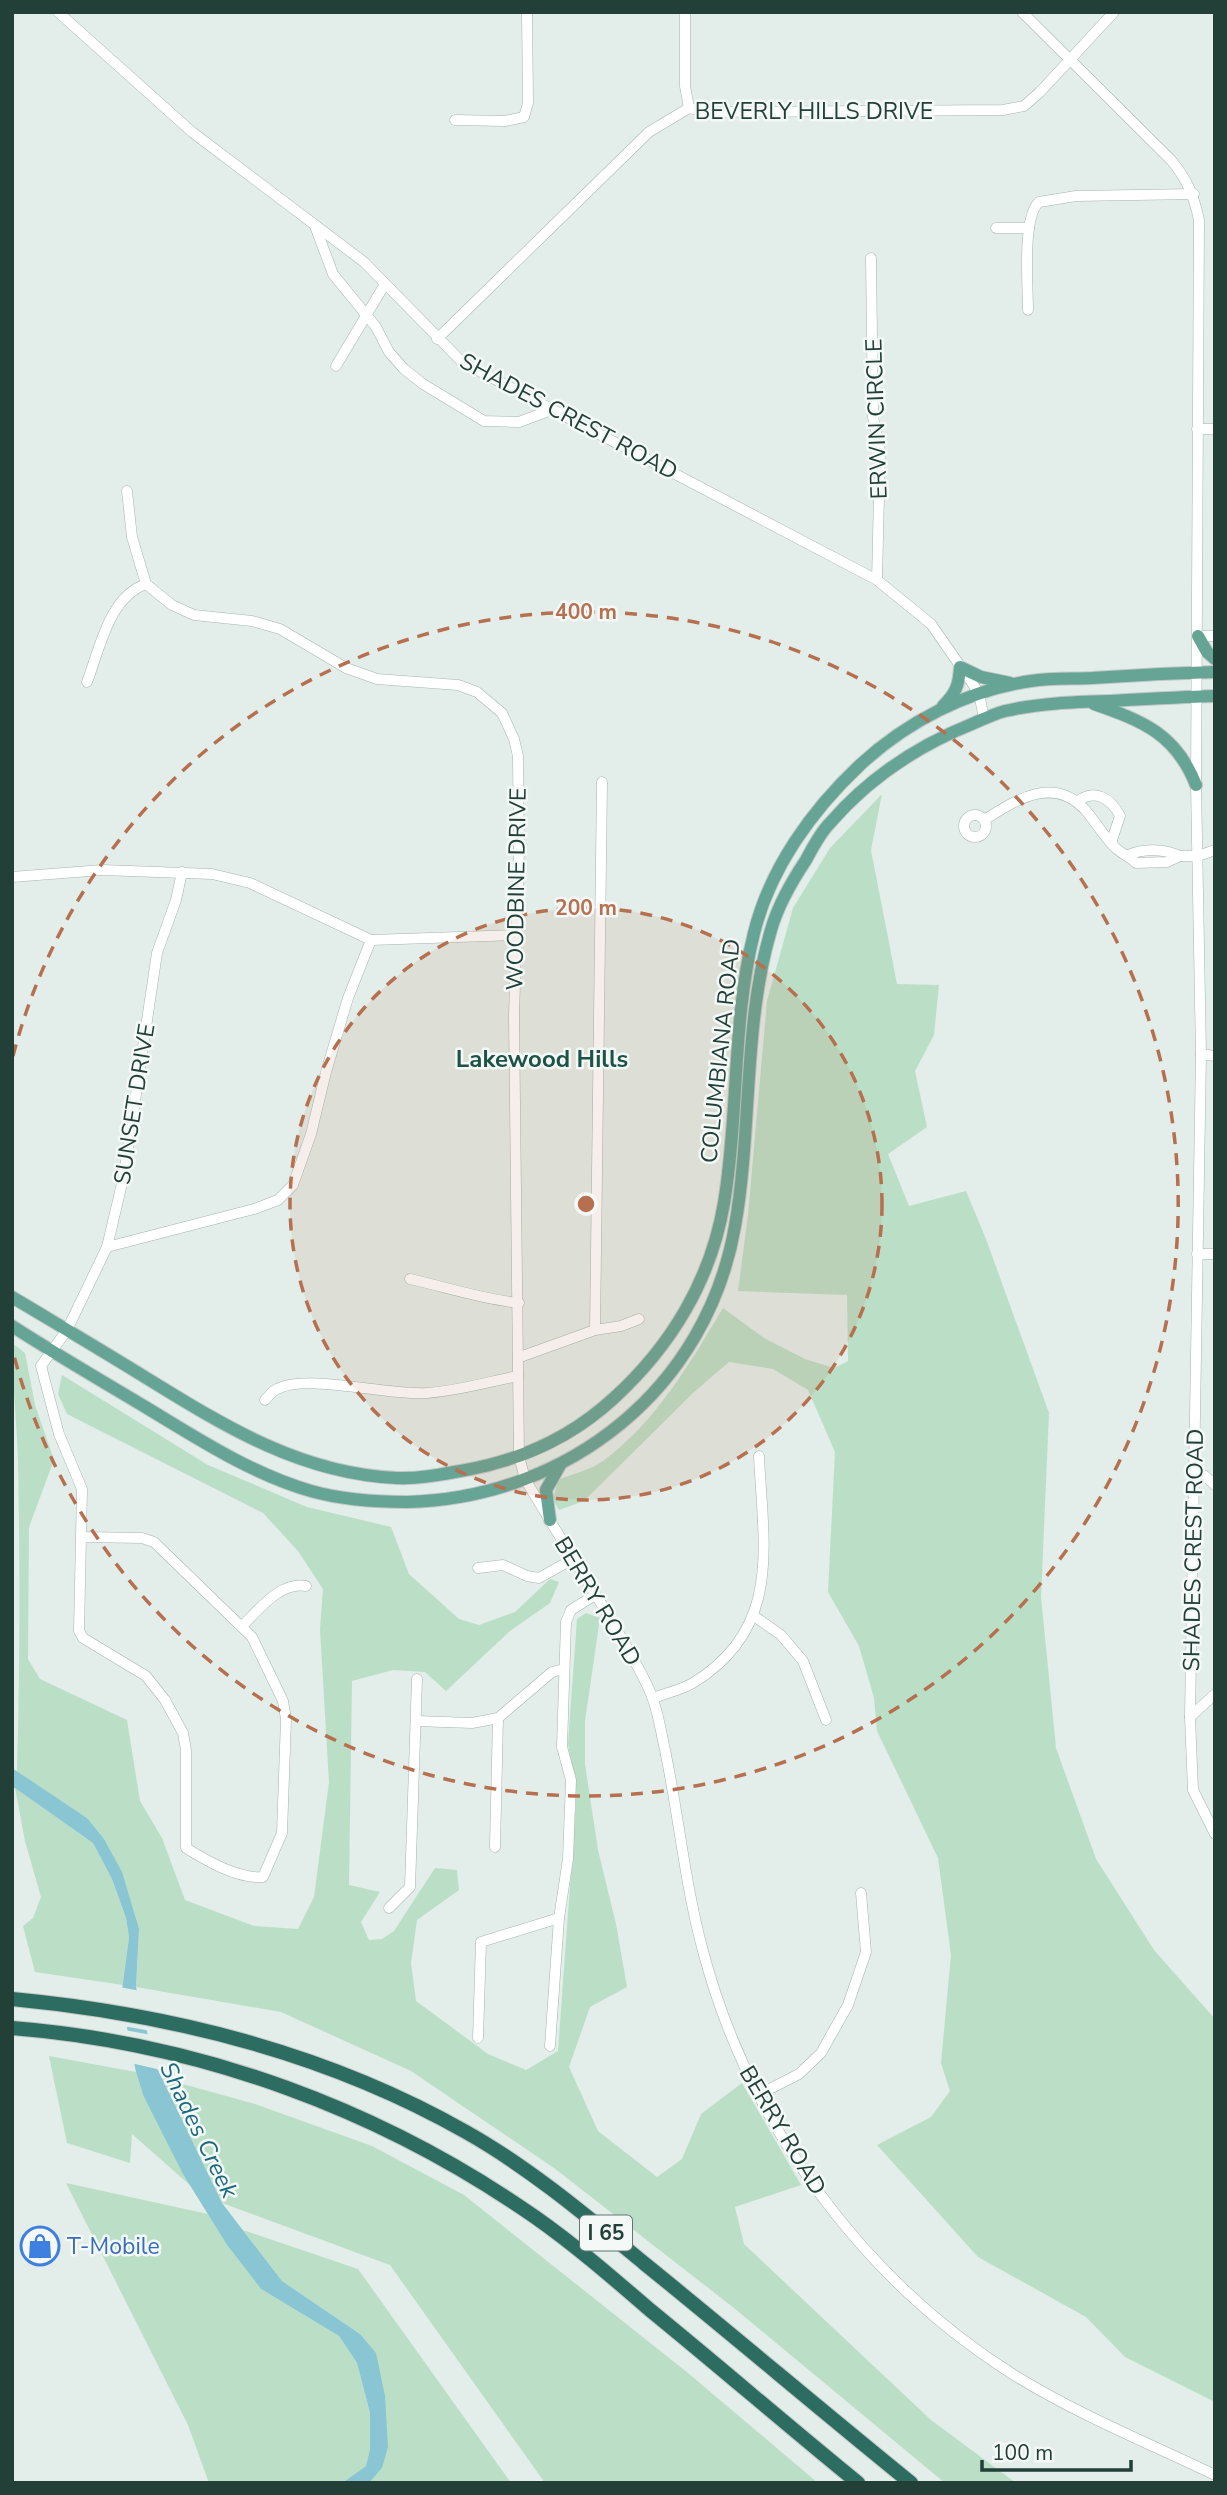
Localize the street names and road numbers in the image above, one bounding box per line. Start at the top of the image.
street label: BEVERLY HILLS DRIVE [695,96,933,127]
street label: ERWIN CIRCLE [858,338,895,500]
street label: SHADES CREST ROAD [454,346,683,487]
street label: WOODBINE DRIVE [499,787,534,991]
street label: COLUMBIANA ROAD [693,937,748,1165]
street label: SUNSET DRIVE [106,1021,163,1187]
street label: SHADES CREST ROAD [1176,1428,1211,1672]
street label: BERRY ROAD [547,1531,648,1672]
street label: BERRY ROAD [732,2060,833,2201]
road number: I 65 [580,2216,632,2250]

